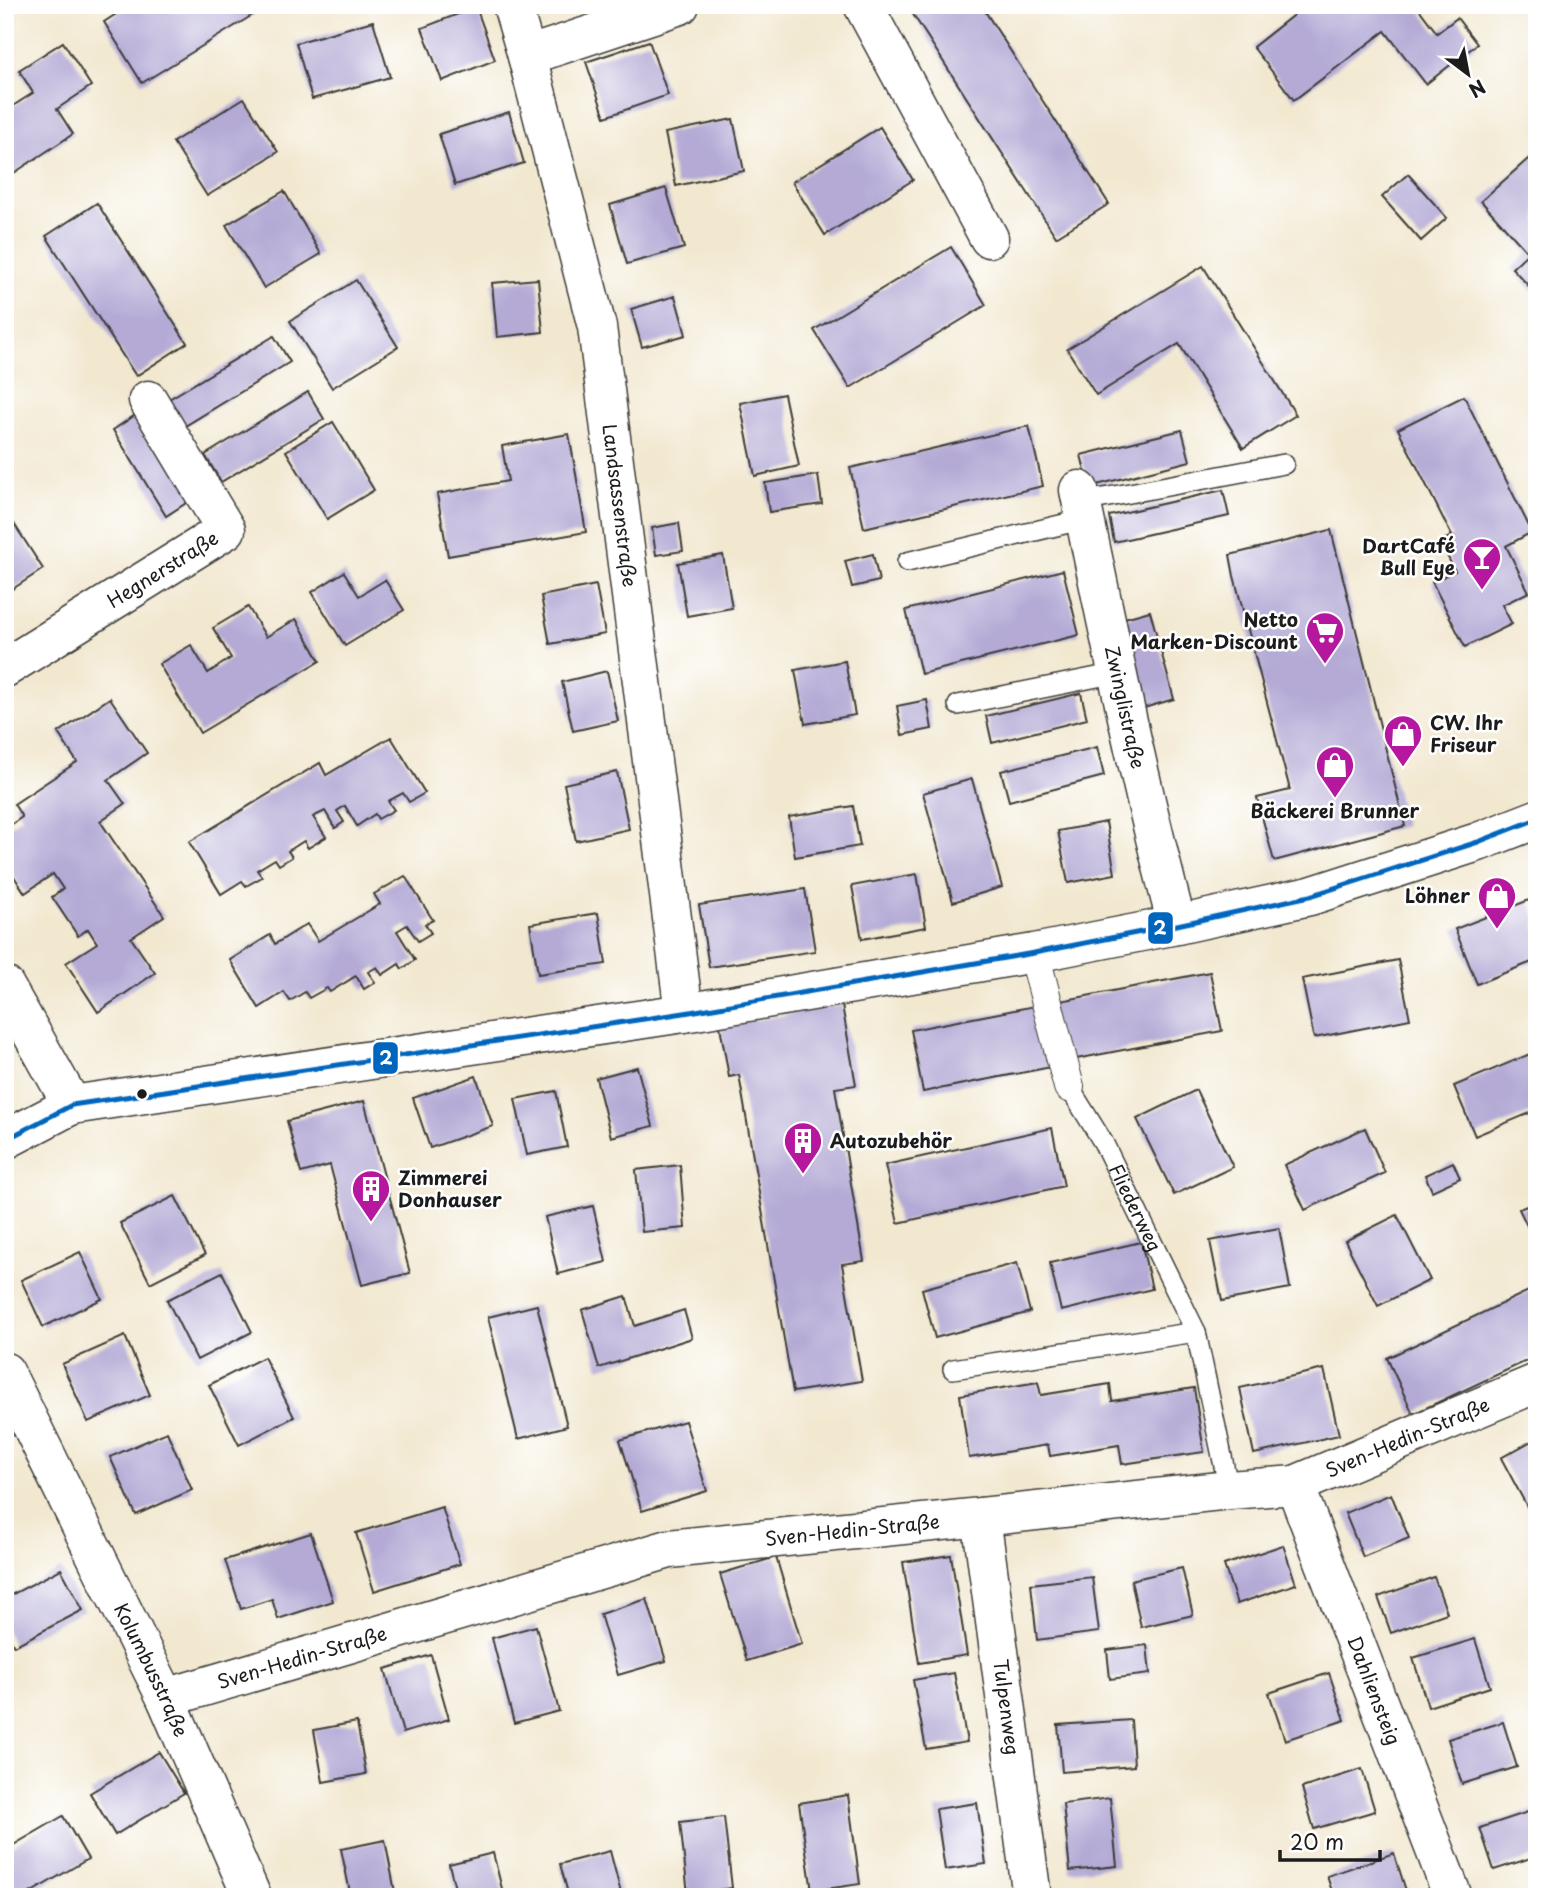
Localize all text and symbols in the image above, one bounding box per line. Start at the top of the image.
north arrow [1434,38,1504,108]
text: N [1464,73,1491,105]
street label: Landsassenstraße [596,422,645,589]
street label: Hegnerstraße [101,523,223,614]
place label: DartCafé Bull Eye [1362,531,1455,581]
bar icon: DartCafé Bull Eye [1461,536,1503,591]
place label: Netto Marken-Discount [1130,605,1298,655]
supermarket icon: Netto Marken-Discount [1304,610,1346,665]
street label: Zwinglistraße [1099,643,1153,771]
place label: CW. Ihr Friseur [1430,708,1503,758]
shop icon: CW. Ihr Friseur [1382,713,1424,768]
shop icon: Bäckerei Brunner [1314,744,1356,799]
place label: Bäckerei Brunner [1251,796,1420,824]
shop icon: Löhner [1476,875,1518,930]
place label: Löhner [1405,881,1470,909]
line badge: 2 [1147,911,1174,945]
text: 2 [1153,913,1167,941]
line badge: 2 [372,1041,399,1075]
text: 2 [379,1043,393,1071]
unlabelled marker [135,1087,149,1101]
building icon: Autozubehör [782,1120,824,1175]
place label: Autozubehör [830,1126,952,1154]
street label: Fliederweg [1103,1159,1170,1256]
place label: Zimmerei Donhauser [398,1163,502,1213]
building icon: Zimmerei Donhauser [350,1168,392,1223]
street label: Sven-Hedin-Straße [1321,1390,1493,1484]
street label: Sven-Hedin-Straße [764,1506,941,1552]
street label: Kolumbusstraße [108,1598,196,1741]
street label: Sven-Hedin-Straße [214,1618,390,1695]
street label: Dahliensteig [1341,1631,1408,1749]
street label: Tulpenweg [987,1657,1028,1757]
scale bar [1280,1818,1379,1862]
text: 20 m [1290,1825,1344,1857]

